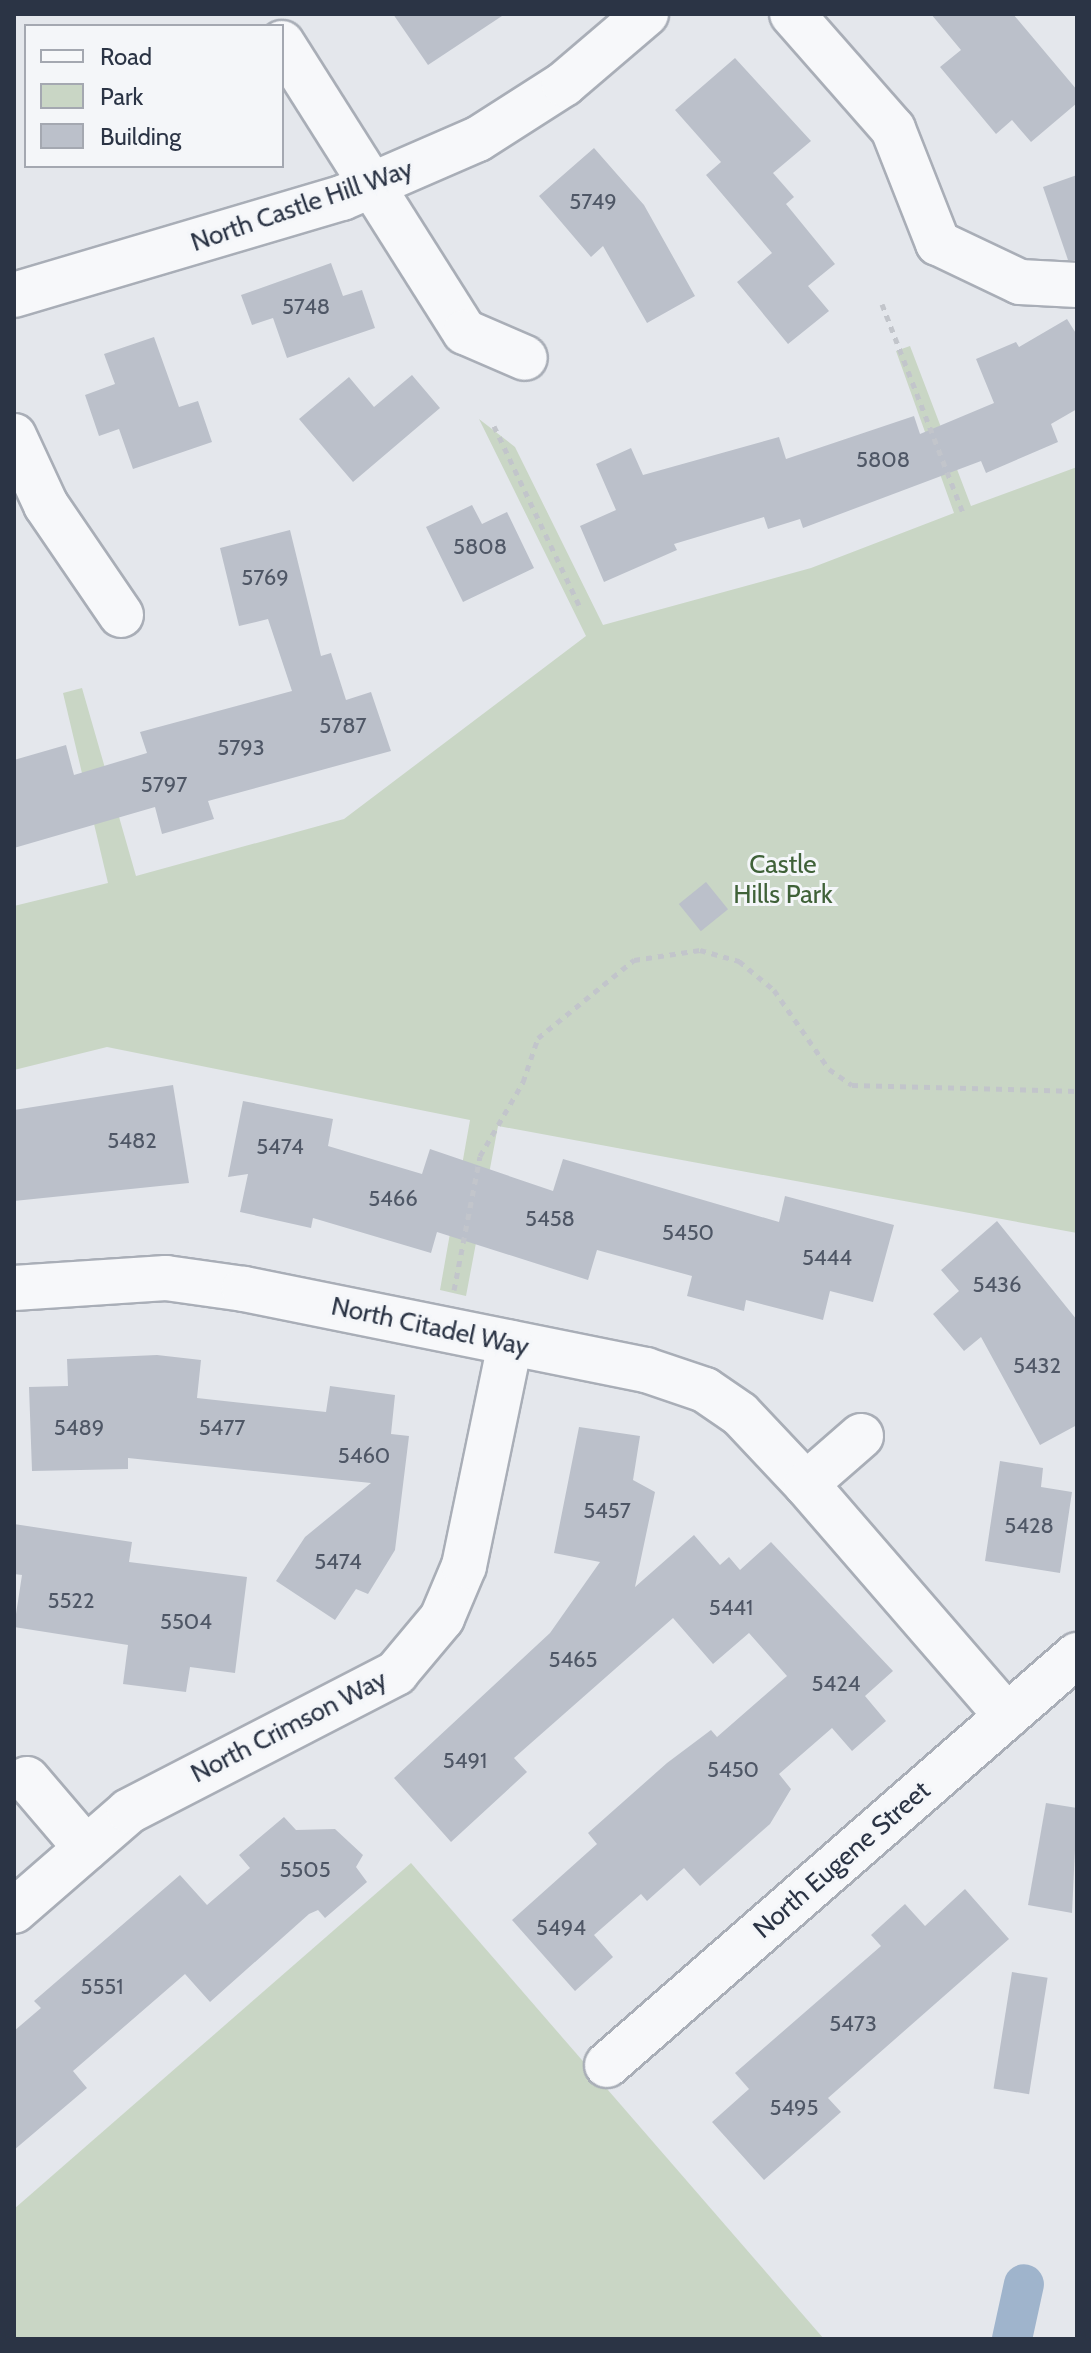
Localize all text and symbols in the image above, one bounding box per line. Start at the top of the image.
legend [24,24,284,168]
text: Road [100,42,152,71]
text: Park [100,82,143,111]
text: Building [100,122,181,151]
street label: North Castle Hill Way [187,153,417,259]
house number: 5749 [569,189,617,215]
house number: 5748 [282,294,330,320]
house number: 5808 [856,447,910,473]
house number: 5808 [453,534,507,560]
house number: 5769 [241,565,289,591]
house number: 5787 [319,713,367,739]
house number: 5793 [217,735,265,761]
house number: 5797 [141,772,187,798]
park label: Castle Hills Park [733,849,833,910]
house number: 5482 [107,1128,157,1154]
house number: 5474 [256,1134,304,1160]
house number: 5466 [368,1186,418,1212]
house number: 5458 [525,1206,575,1232]
house number: 5450 [662,1220,714,1246]
house number: 5444 [802,1245,852,1271]
house number: 5436 [972,1272,1022,1298]
street label: North Citadel Way [328,1291,532,1363]
house number: 5432 [1013,1353,1061,1379]
house number: 5489 [54,1415,104,1441]
house number: 5477 [199,1415,245,1441]
house number: 5460 [338,1443,390,1469]
house number: 5457 [583,1498,631,1524]
house number: 5428 [1004,1513,1054,1539]
house number: 5474 [314,1549,362,1575]
house number: 5522 [48,1588,94,1614]
house number: 5441 [709,1595,753,1621]
house number: 5504 [160,1609,212,1635]
house number: 5465 [548,1647,598,1673]
street label: North Crimson Way [186,1664,392,1790]
house number: 5424 [812,1671,860,1697]
house number: 5491 [443,1748,487,1774]
house number: 5450 [707,1757,759,1783]
street label: North Eugene Street [747,1775,937,1945]
house number: 5505 [279,1857,331,1883]
house number: 5494 [536,1915,586,1941]
house number: 5551 [81,1974,123,2000]
house number: 5473 [829,2011,877,2037]
house number: 5495 [769,2095,819,2121]

